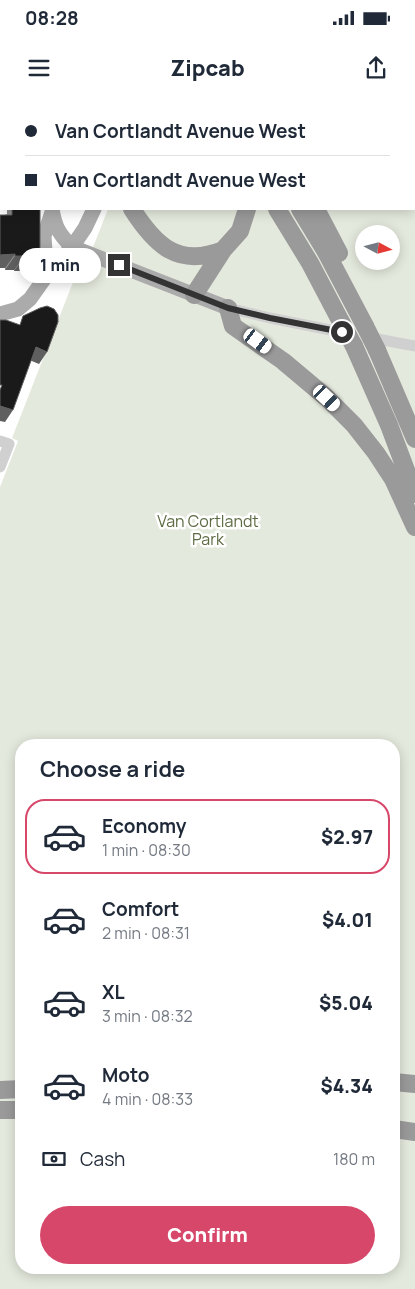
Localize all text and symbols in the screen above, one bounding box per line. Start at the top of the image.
text: 08:28 [25,5,79,31]
text: Zipcab [170,53,245,83]
icon: menu [25,54,53,82]
icon: share [362,54,390,82]
text: Van Cortlandt Avenue West [55,118,306,144]
text: Van Cortlandt Avenue West [55,167,306,193]
north arrow [355,225,400,270]
map controls [355,225,400,270]
callout: 1 min [19,248,102,282]
text: 1 min [40,254,80,276]
route end [108,254,130,276]
route start [331,321,353,343]
car [241,326,274,356]
car [310,382,343,414]
park label: Van Cortlandt Park [157,510,259,550]
text: Choose a ride [40,754,185,784]
text: Economy [102,813,186,839]
icon: car [42,814,87,859]
text: $2.97 [321,824,373,850]
text: 1 min · 08:30 [102,839,191,861]
text: Comfort [102,896,179,922]
icon: car [42,897,87,942]
text: $4.01 [322,907,373,933]
text: 2 min · 08:31 [102,922,190,944]
text: XL [102,979,125,1005]
icon: car [42,980,87,1025]
text: $5.04 [319,990,373,1016]
text: 3 min · 08:32 [102,1005,193,1027]
text: Moto [102,1062,149,1088]
icon: car [42,1063,87,1108]
text: $4.34 [321,1073,373,1099]
text: 4 min · 08:33 [102,1088,193,1110]
icon: cash [40,1145,68,1173]
text: Cash [80,1146,125,1172]
text: 180 m [333,1148,375,1170]
button: Confirm [40,1206,375,1264]

